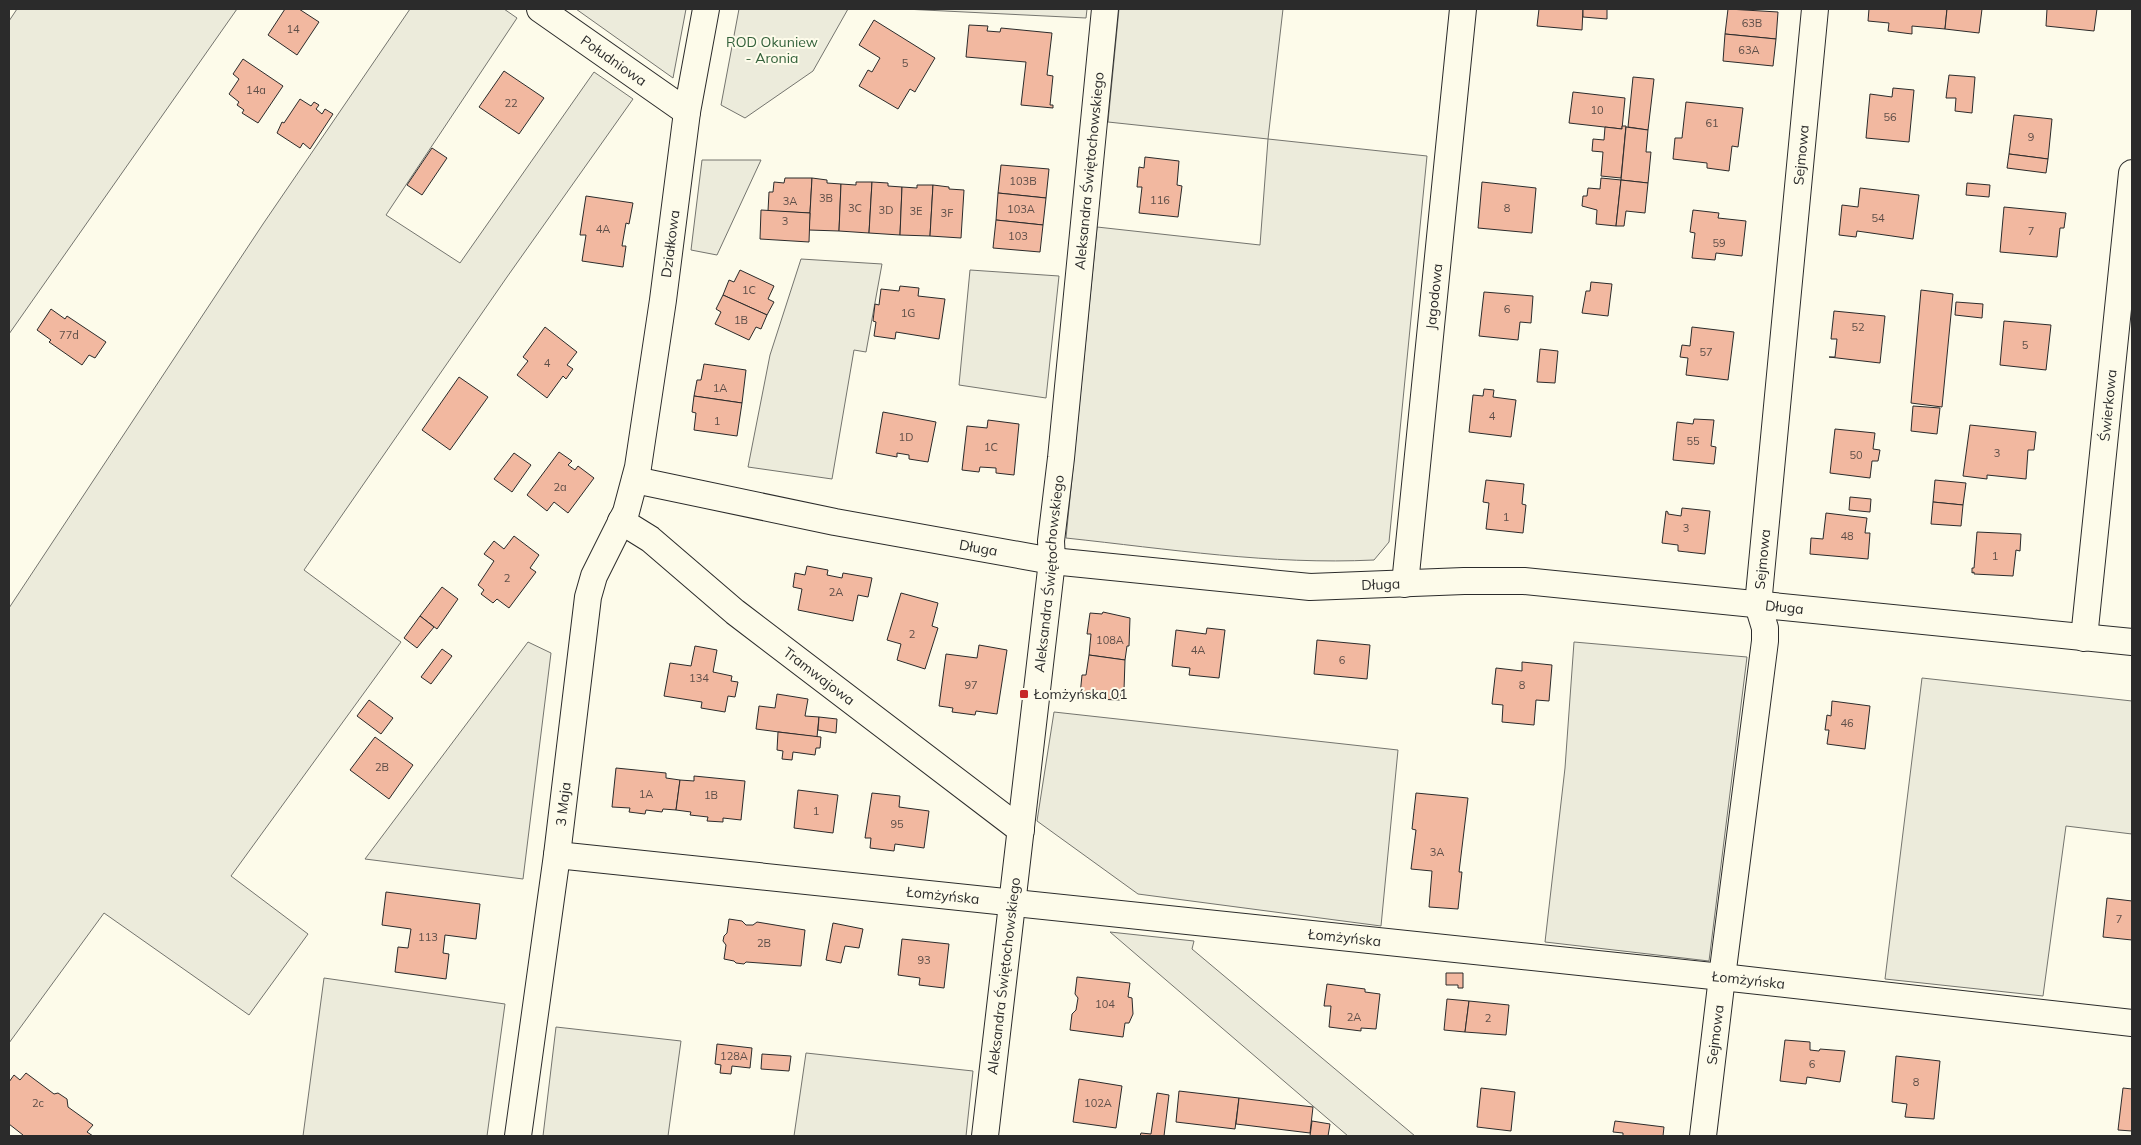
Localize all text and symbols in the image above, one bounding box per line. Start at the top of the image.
house number: 63B [1742,16,1762,30]
house number: 14 [286,22,300,36]
street label: Południowa [577,31,650,90]
park label: ROD Okuniew - Aronia [726,33,818,67]
house number: 63A [1738,43,1760,57]
house number: 5 [902,56,909,70]
street label: Aleksandra Świętochowskiego [1070,71,1108,271]
house number: 14a [246,83,266,97]
house number: 22 [504,96,518,110]
house number: 10 [1590,103,1604,117]
house number: 56 [1883,110,1897,124]
house number: 61 [1705,116,1719,130]
street label: Sejmowa [1789,124,1813,186]
house number: 9 [2028,130,2034,144]
house number: 103B [1009,174,1037,188]
house number: 3B [819,191,833,205]
house number: 116 [1150,193,1170,207]
house number: 3A [783,194,797,208]
house number: 3C [848,201,862,215]
house number: 8 [1504,201,1511,215]
house number: 103A [1007,202,1035,216]
house number: 3D [879,203,893,217]
house number: 3E [909,204,923,218]
house number: 3F [941,206,953,220]
street label: Działkowa [657,209,683,279]
house number: 54 [1871,211,1885,225]
house number: 3 [782,214,788,228]
house number: 4A [596,222,610,236]
house number: 7 [2028,224,2034,238]
house number: 103 [1008,229,1028,243]
house number: 59 [1712,236,1726,250]
street label: Jagodowa [1422,263,1446,330]
house number: 1C [742,283,756,297]
house number: 6 [1504,302,1511,316]
house number: 1G [901,306,915,320]
house number: 1B [734,313,748,327]
house number: 52 [1851,320,1865,334]
house number: 77d [59,328,79,342]
house number: 5 [2022,338,2029,352]
house number: 57 [1699,345,1713,359]
house number: 4 [544,356,551,370]
street label: Świerkowa [2095,368,2121,442]
house number: 1A [713,381,727,395]
house number: 4 [1489,409,1496,423]
house number: 1 [714,414,720,428]
house number: 1D [899,430,913,444]
house number: 55 [1686,434,1700,448]
house number: 1C [984,440,998,454]
house number: 3 [1994,446,2000,460]
house number: 50 [1849,448,1863,462]
street label: Aleksandra Świętochowskiego [1030,474,1068,674]
house number: 2a [553,480,567,494]
house number: 1 [1503,510,1509,524]
house number: 3 [1683,521,1689,535]
street label: Sejmowa [1751,528,1774,590]
house number: 48 [1840,529,1854,543]
street label: Długa [958,535,999,560]
house number: 1 [1992,549,1998,563]
house number: 2 [504,571,511,585]
street label: Długa [1361,574,1401,594]
house number: 2A [829,585,843,599]
street label: Długa [1764,596,1805,618]
house number: 2 [909,627,916,641]
house number: 108A [1096,633,1124,647]
street label: Tramwajowa [780,643,858,709]
house number: 4A [1191,643,1205,657]
house number: 6 [1339,653,1346,667]
house number: 134 [689,671,709,685]
house number: 97 [964,678,978,692]
house number: 8 [1519,678,1526,692]
place label: Łomżyńska 01 [1033,685,1128,703]
marker: Łomżyńska 01 [1018,688,1030,700]
house number: 46 [1840,716,1854,730]
house number: 2B [375,760,389,774]
street label: 3 Maja [552,781,575,827]
house number: 1A [639,787,653,801]
house number: 1B [704,788,718,802]
house number: 1 [813,804,819,818]
house number: 95 [890,817,904,831]
house number: 3A [1430,845,1444,859]
street label: Aleksandra Świętochowskiego [983,876,1024,1076]
street label: Łomżyńska [905,883,980,908]
house number: 7 [2116,912,2122,926]
street label: Łomżyńska [1306,925,1382,950]
house number: 113 [418,930,438,944]
house number: 2B [757,936,771,950]
house number: 93 [917,953,931,967]
street label: Łomżyńska [1710,967,1786,993]
house number: 104 [1095,997,1115,1011]
street label: Sejmowa [1703,1004,1728,1066]
house number: 2A [1347,1010,1361,1024]
house number: 2 [1485,1011,1492,1025]
house number: 128A [720,1049,748,1063]
house number: 6 [1809,1057,1816,1071]
house number: 8 [1913,1075,1920,1089]
house number: 2c [32,1096,45,1110]
house number: 102A [1084,1096,1112,1110]

